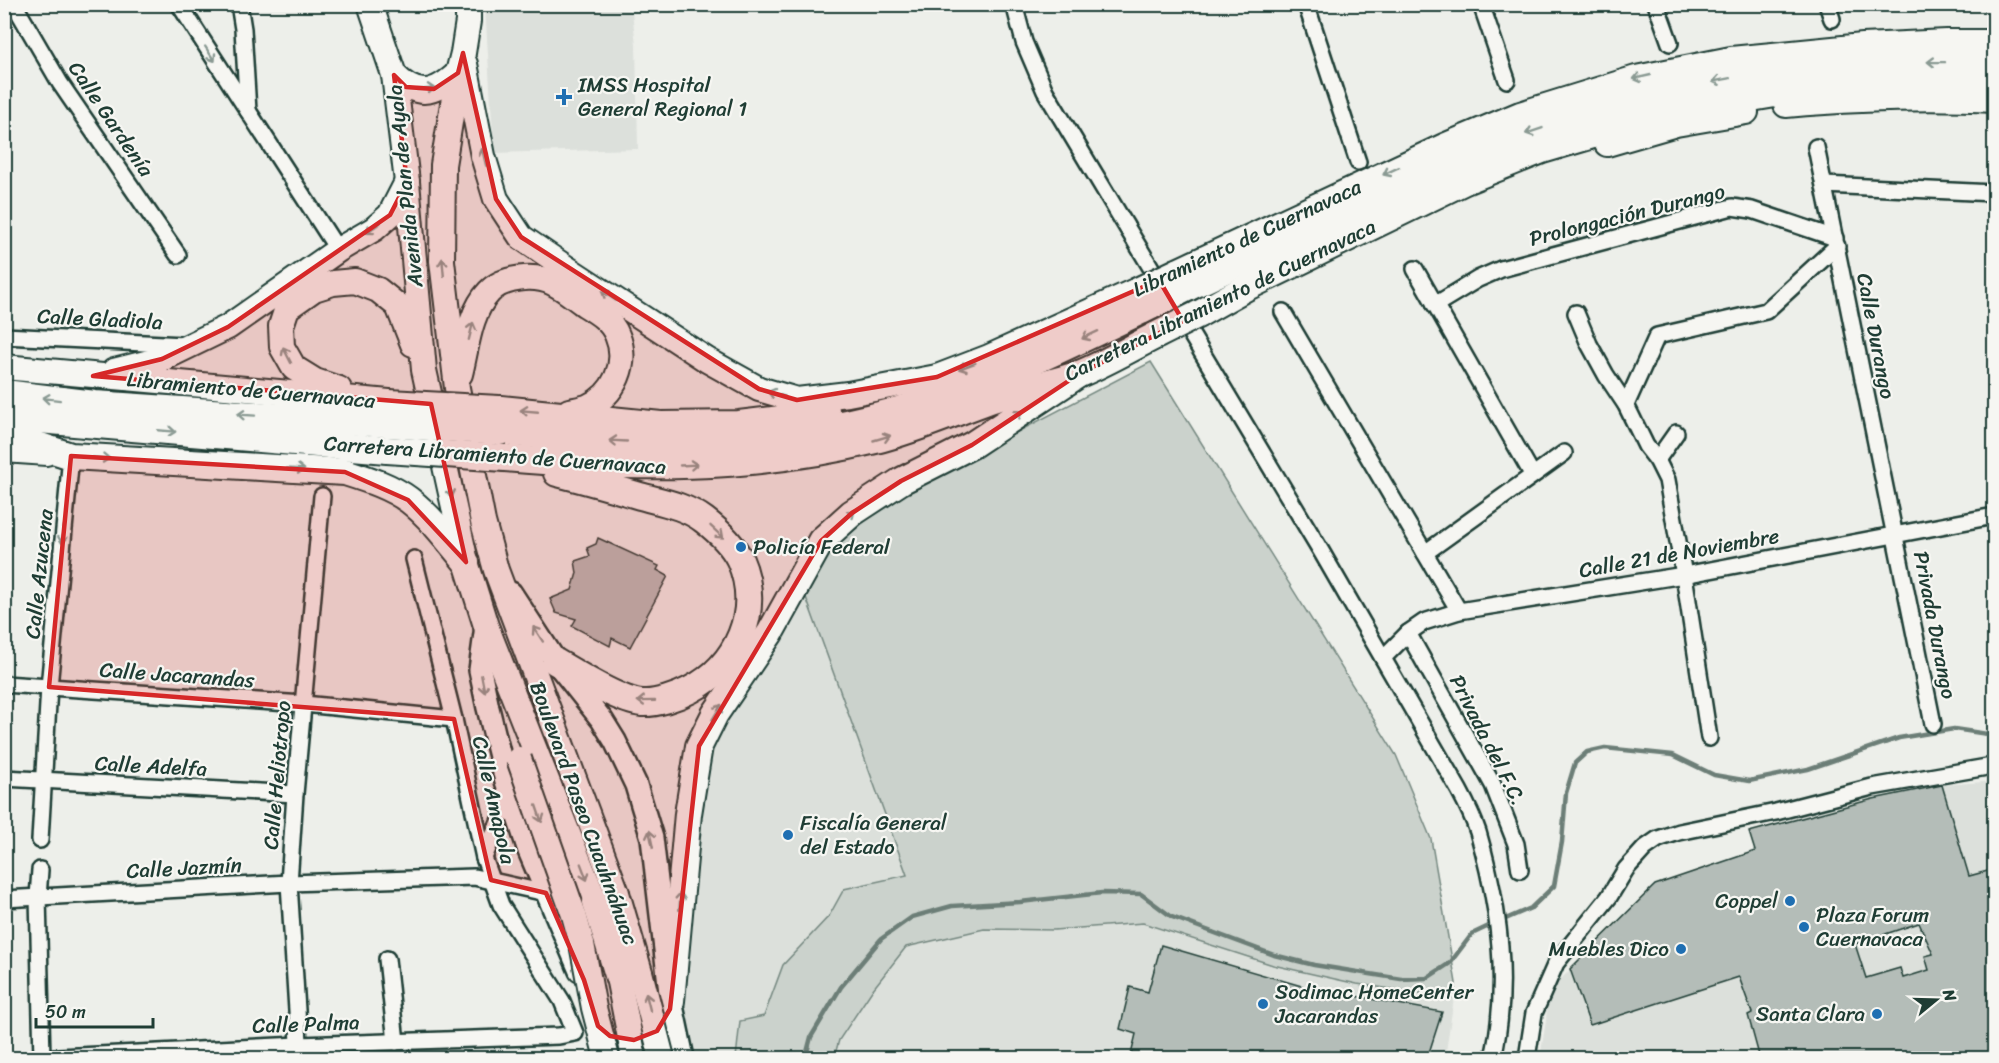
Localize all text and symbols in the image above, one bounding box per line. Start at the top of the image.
one-way arrow [204,45,216,62]
street label: Calle Gardenía [58,53,164,185]
one-way arrow [1927,56,1947,68]
place label: IMSS Hospital General Regional 1 [577,66,747,128]
one-way arrow [1633,72,1652,83]
one-way arrow [1712,75,1732,86]
street label: Avenida Plan de Ayala [375,82,435,290]
one-way arrow [415,83,435,94]
marker: IMSS Hospital General Regional 1 [555,88,573,106]
one-way arrow [1525,127,1544,138]
one-way arrow [478,148,489,167]
one-way arrow [1383,165,1401,177]
street label: Libramiento de Cuernavaca [1126,168,1368,308]
street label: Prolongación Durango [1525,172,1729,258]
street label: Carretera Libramiento de Cuernavaca [1058,208,1383,392]
one-way arrow [366,222,382,234]
one-way arrow [437,258,448,278]
street label: Calle Durango [1845,270,1907,402]
one-way arrow [601,290,618,302]
street label: Calle Gladiola [36,297,164,341]
one-way arrow [465,322,477,341]
one-way arrow [1081,329,1099,341]
one-way arrow [281,347,293,364]
street label: Libramiento de Cuernavaca [125,360,377,420]
one-way arrow [958,361,977,372]
one-way arrow [767,388,786,399]
one-way arrow [42,393,62,404]
one-way arrow [519,405,539,416]
one-way arrow [236,409,256,420]
one-way arrow [1007,410,1023,422]
street label: Carretera Libramiento de Cuernavaca [323,424,668,486]
one-way arrow [157,426,177,437]
one-way arrow [872,432,891,443]
one-way arrow [609,435,629,446]
one-way arrow [91,453,111,464]
one-way arrow [679,460,699,471]
one-way arrow [286,463,306,474]
one-way arrow [445,479,456,498]
street label: Calle Azucena [13,507,65,641]
one-way arrow [840,510,856,523]
street label: Calle 21 de Noviembre [1576,517,1782,589]
one-way arrow [58,525,69,545]
one-way arrow [709,525,724,539]
place label: Policía Federal [753,528,891,566]
marker: Policía Federal [734,540,748,554]
street label: Privada Durango [1902,548,1968,702]
one-way arrow [531,626,543,643]
street label: Calle Jacarandas [98,651,256,699]
street label: Privada del F.C. [1439,668,1537,812]
one-way arrow [478,673,489,693]
street label: Boulevard Paseo Cuauhnáhuac [519,676,650,951]
one-way arrow [637,695,657,707]
street label: Calle Heliotropo [252,699,302,851]
one-way arrow [711,703,724,720]
street label: Calle Amapola [461,732,527,868]
street label: Calle Adelfa [94,744,209,788]
one-way arrow [534,804,545,823]
place label: Fiscalía General del Estado [800,804,948,866]
marker: Fiscalía General del Estado [781,828,795,842]
one-way arrow [645,829,656,849]
street label: Calle Jazmín [125,846,243,890]
one-way arrow [579,862,590,881]
place label: Coppel [1715,882,1779,920]
one-way arrow [675,891,686,911]
marker: Coppel [1783,894,1797,908]
place label: Plaza Forum Cuernavaca [1816,896,1929,958]
marker: Plaza Forum Cuernavaca [1797,920,1811,934]
place label: Muebles Dico [1549,930,1669,968]
marker: Muebles Dico [1674,942,1688,956]
north arrow [1906,970,1966,1030]
place label: Sodimac HomeCenter Jacarandas [1274,973,1475,1035]
text: N [1934,984,1966,1006]
scale bar [36,991,153,1029]
one-way arrow [641,993,653,1012]
place label: Santa Clara [1756,995,1865,1033]
text: 50 m [45,996,86,1028]
marker: Sodimac HomeCenter Jacarandas [1256,997,1270,1011]
street label: Calle Palma [252,1003,361,1045]
marker: Santa Clara [1870,1007,1884,1021]

